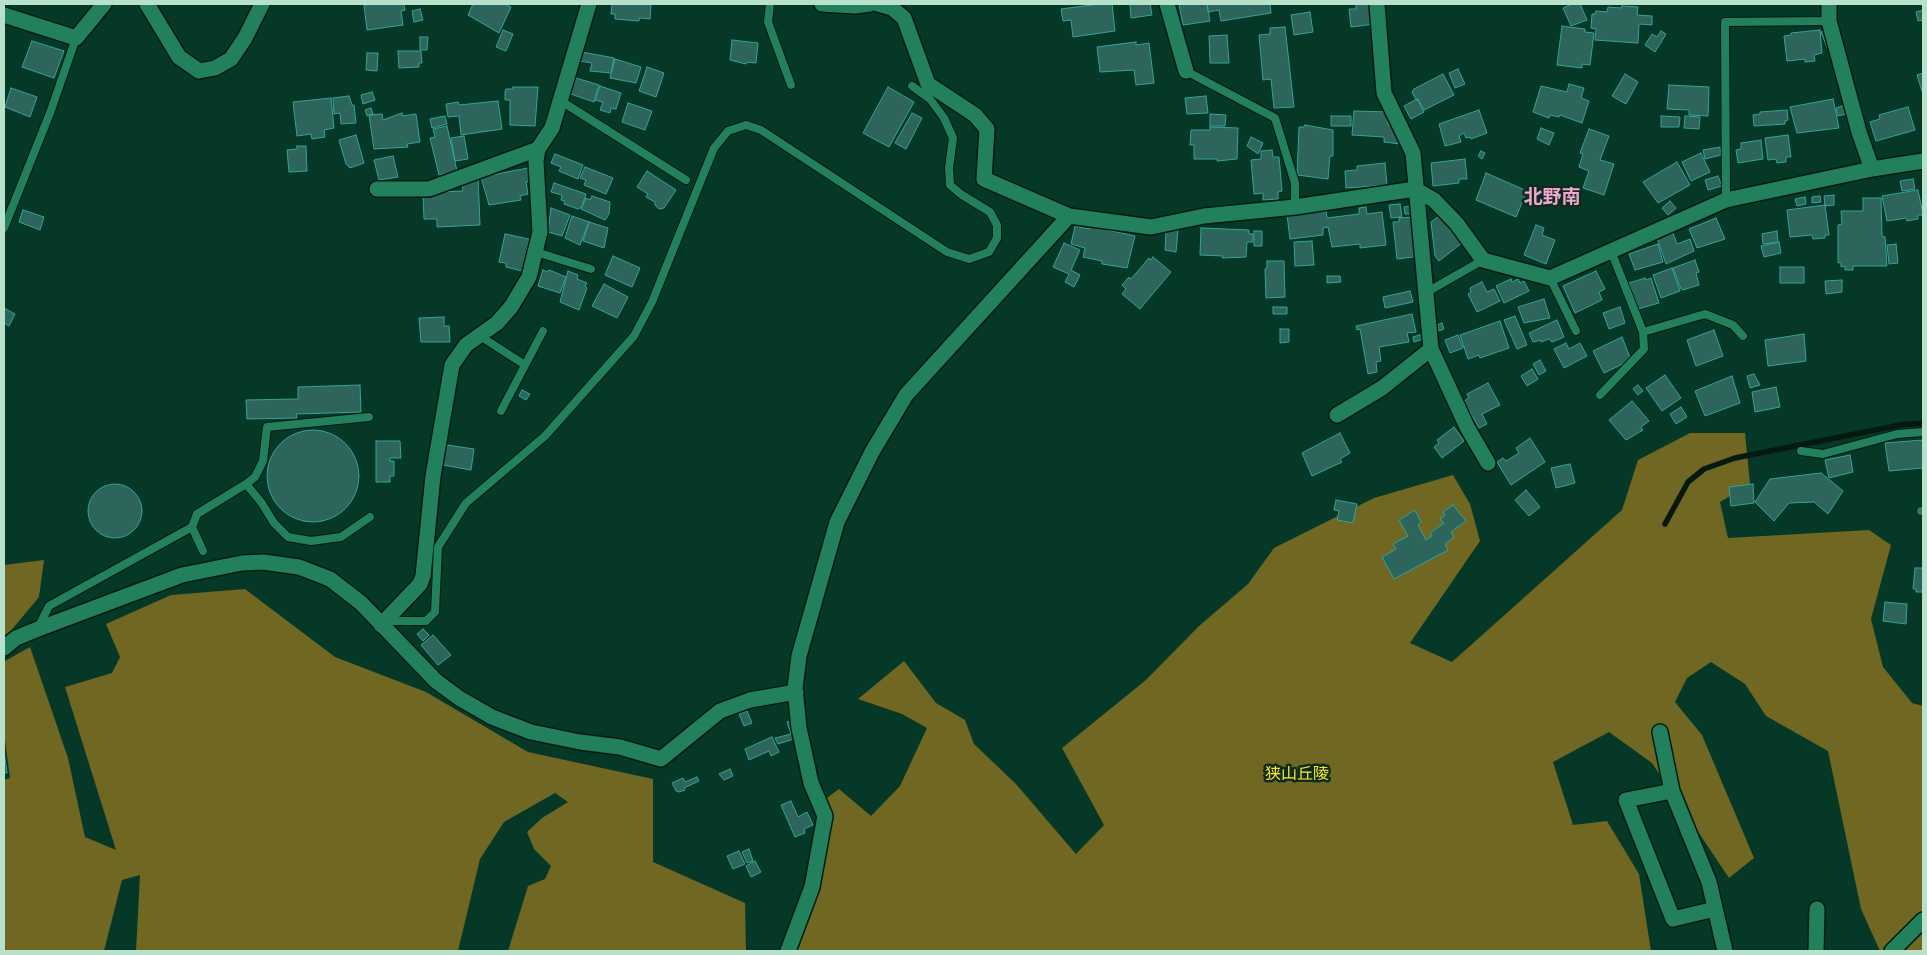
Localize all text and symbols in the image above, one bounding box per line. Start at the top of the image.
district label: 北野南 [1524,188,1580,210]
park label: 狭山丘陵 [1265,766,1329,786]

